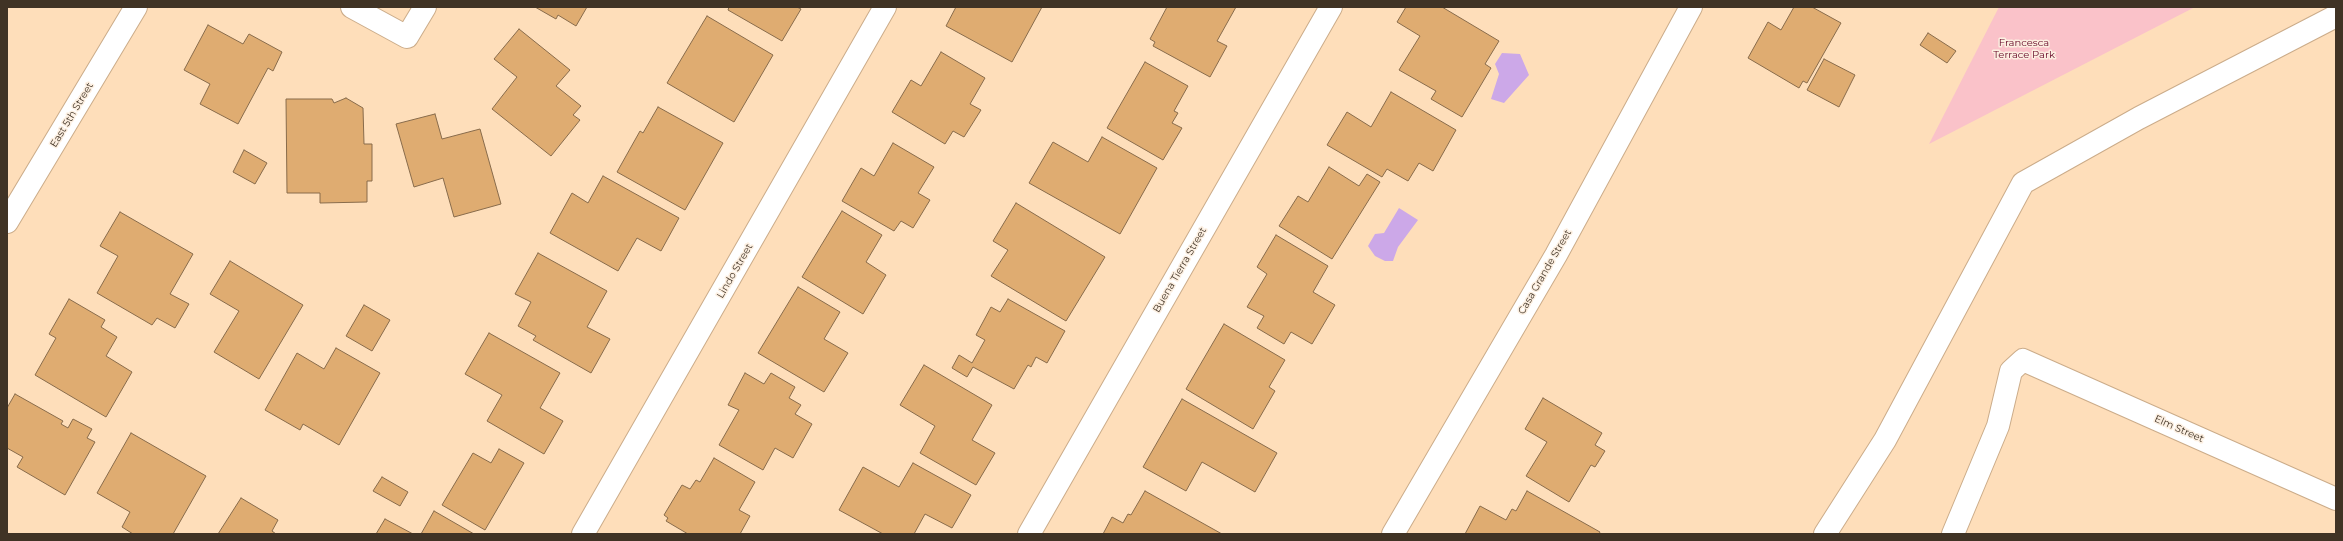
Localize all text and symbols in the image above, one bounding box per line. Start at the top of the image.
park label: Francesca Terrace Park [1993,37,2055,60]
street label: East 5th Street [48,80,96,150]
street label: Buena Tierra Street [1151,225,1209,315]
street label: Casa Grande Street [1516,227,1574,317]
street label: Lindo Street [714,241,756,301]
street label: Elm Street [2152,413,2206,445]

